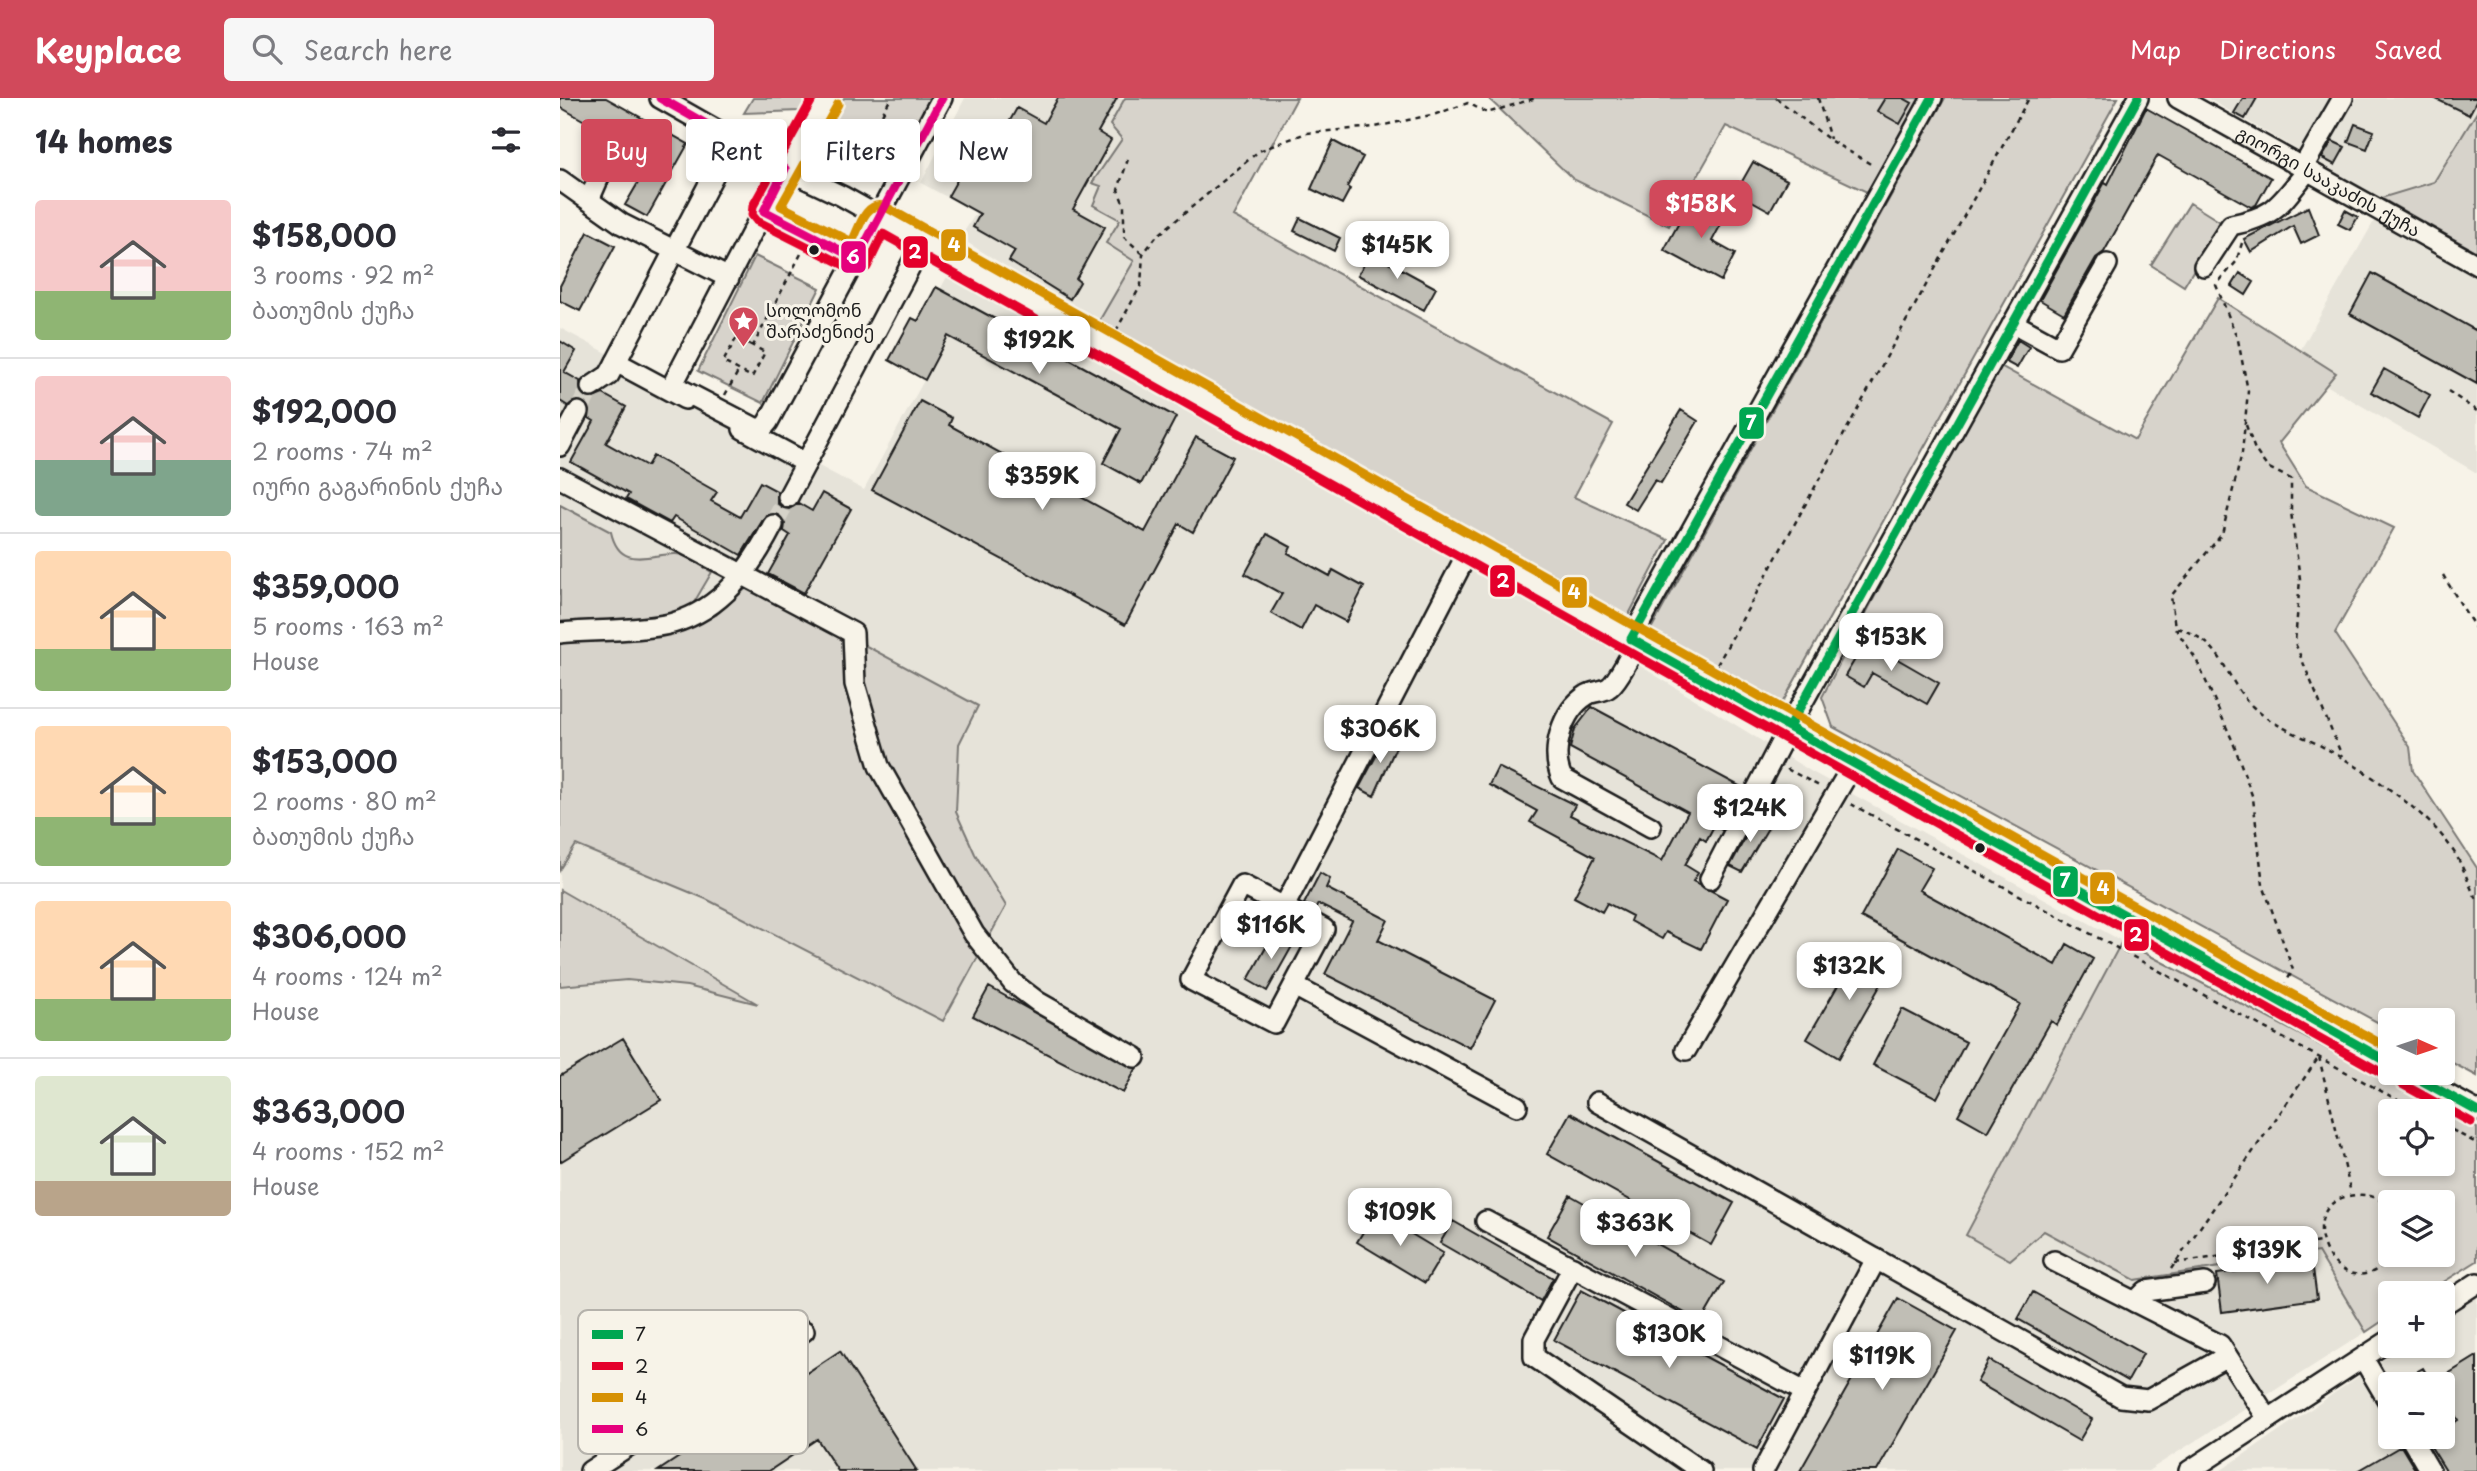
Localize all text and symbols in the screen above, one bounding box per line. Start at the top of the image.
search box [224,18,714,81]
text: Keyplace [35,24,182,74]
icon: search [248,30,286,68]
text: Search here [304,30,452,69]
text: Map [2130,31,2181,67]
text: Directions [2219,31,2336,67]
text: Saved [2374,31,2442,67]
text: 14 homes [35,118,173,163]
street label: გიორგი სააკაძის ქუჩა [2232,118,2426,243]
chip: Buy [581,119,672,182]
chip: Rent [686,119,787,182]
chip: Filters [801,119,920,182]
chip: New [934,119,1032,182]
icon: filters [487,121,525,159]
pin: $158K [1652,180,1750,240]
text: $158K [1665,185,1737,220]
text: $158,000 [252,212,397,257]
pin: $145K [1348,222,1446,281]
text: $145K [1361,226,1433,261]
icon: home [91,228,175,312]
line badge: 4 [940,228,967,262]
text: 4 [948,230,961,258]
line badge: 2 [902,235,929,269]
text: 2 [908,237,922,265]
line badge: 6 [840,240,867,274]
text: 6 [846,242,860,270]
unlabelled marker [807,243,821,257]
text: 3 rooms · 92 m² [252,257,435,292]
text: ბათუმის ქუჩა [252,292,415,327]
place label: სოლომონ შარაძენიძე [766,296,874,344]
place icon: სოლომონ შარაძენიძე [726,304,760,348]
pin: $192K [990,316,1088,376]
text: $192K [1003,321,1075,356]
text: $192,000 [252,388,397,433]
icon: home [91,404,175,488]
line badge: 7 [1738,406,1765,440]
text: 7 [1746,408,1757,436]
text: 2 rooms · 74 m² [252,433,433,468]
pin: $359K [993,452,1091,512]
text: $359K [1005,457,1079,492]
text: იური გაგარინის ქუჩა [252,468,503,503]
text: $359,000 [252,563,399,608]
line badge: 2 [1489,564,1516,598]
text: 2 [1496,566,1510,594]
line badge: 4 [1561,576,1588,609]
text: 4 [1568,577,1581,605]
icon: home [91,579,175,663]
text: 5 rooms · 163 m² [252,608,444,643]
pin: $153K [1842,614,1940,673]
text: $153K [1855,618,1927,653]
text: House [252,643,319,678]
pin: $306K [1331,706,1429,765]
text: $306K [1340,710,1420,745]
text: $153,000 [252,738,398,783]
icon: home [91,754,175,838]
text: 2 rooms · 80 m² [252,783,437,818]
pin: $124K [1701,784,1799,844]
text: $124K [1713,789,1787,824]
text: ბათუმის ქუჩა [252,818,415,853]
unlabelled marker [1973,841,1987,855]
line badge: 7 [2052,865,2079,898]
text: 7 [2060,866,2071,894]
line badge: 4 [2089,871,2116,905]
text: 4 [2097,873,2110,901]
pin: $116K [1222,902,1320,961]
text: $116K [1237,906,1305,941]
text: $306,000 [252,913,406,958]
line badge: 2 [2123,918,2150,952]
text: 2 [2129,920,2143,948]
icon: home [91,929,175,1013]
pin: $132K [1800,942,1898,1002]
text: $132K [1813,947,1885,982]
text: 4 rooms · 124 m² [252,958,443,993]
text: House [252,993,319,1028]
north arrow [2378,1008,2455,1085]
map controls [2378,1008,2455,1449]
text: $363,000 [252,1088,405,1133]
button: locate [2378,1099,2455,1176]
icon: home [91,1104,175,1188]
text: 4 rooms · 152 m² [252,1133,445,1168]
text: House [252,1168,319,1203]
pin: $109K [1351,1188,1449,1248]
button: layers [2378,1190,2455,1267]
text: $109K [1364,1193,1436,1228]
pin: $363K [1586,1200,1684,1259]
text: $363K [1596,1204,1674,1239]
pin: $139K [2218,1226,2316,1286]
text: $139K [2232,1231,2302,1266]
button: + [2378,1281,2455,1358]
legend [578,1310,808,1454]
pin: $130K [1620,1310,1718,1370]
text: $130K [1632,1315,1706,1350]
text: 7 [635,1319,646,1347]
pin: $119K [1833,1332,1931,1392]
text: $119K [1849,1337,1915,1372]
text: 2 [635,1351,648,1379]
button: − [2378,1372,2455,1449]
text: 4 [635,1382,648,1410]
text: 6 [635,1414,648,1442]

